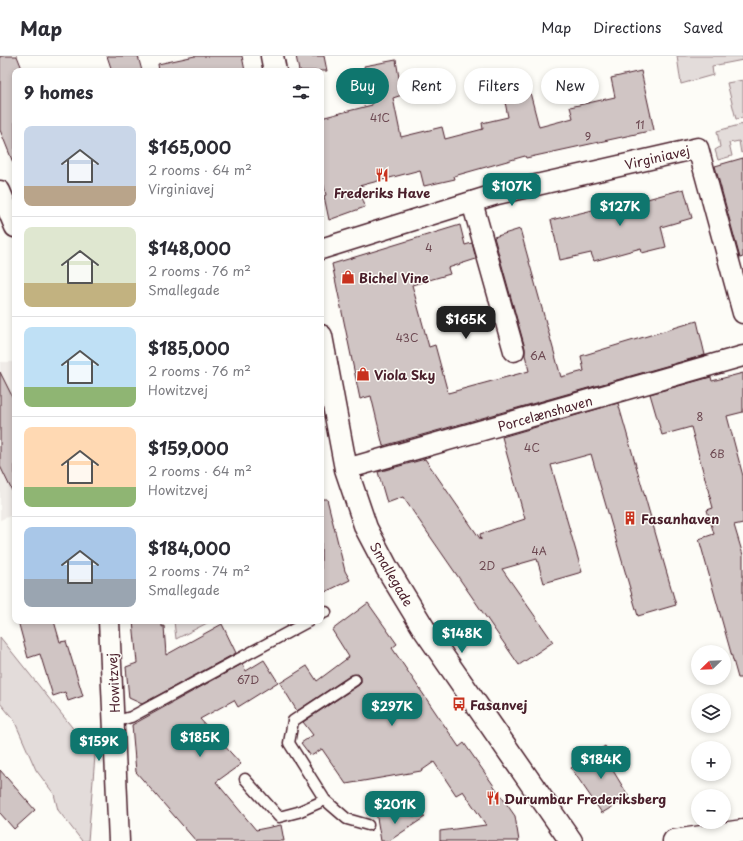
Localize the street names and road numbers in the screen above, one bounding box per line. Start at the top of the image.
street label: Virginiavej [623,140,691,174]
street label: Porcelænshaven [495,390,595,436]
street label: Smallegade [366,538,418,610]
street label: Howitzvej [102,653,124,713]

